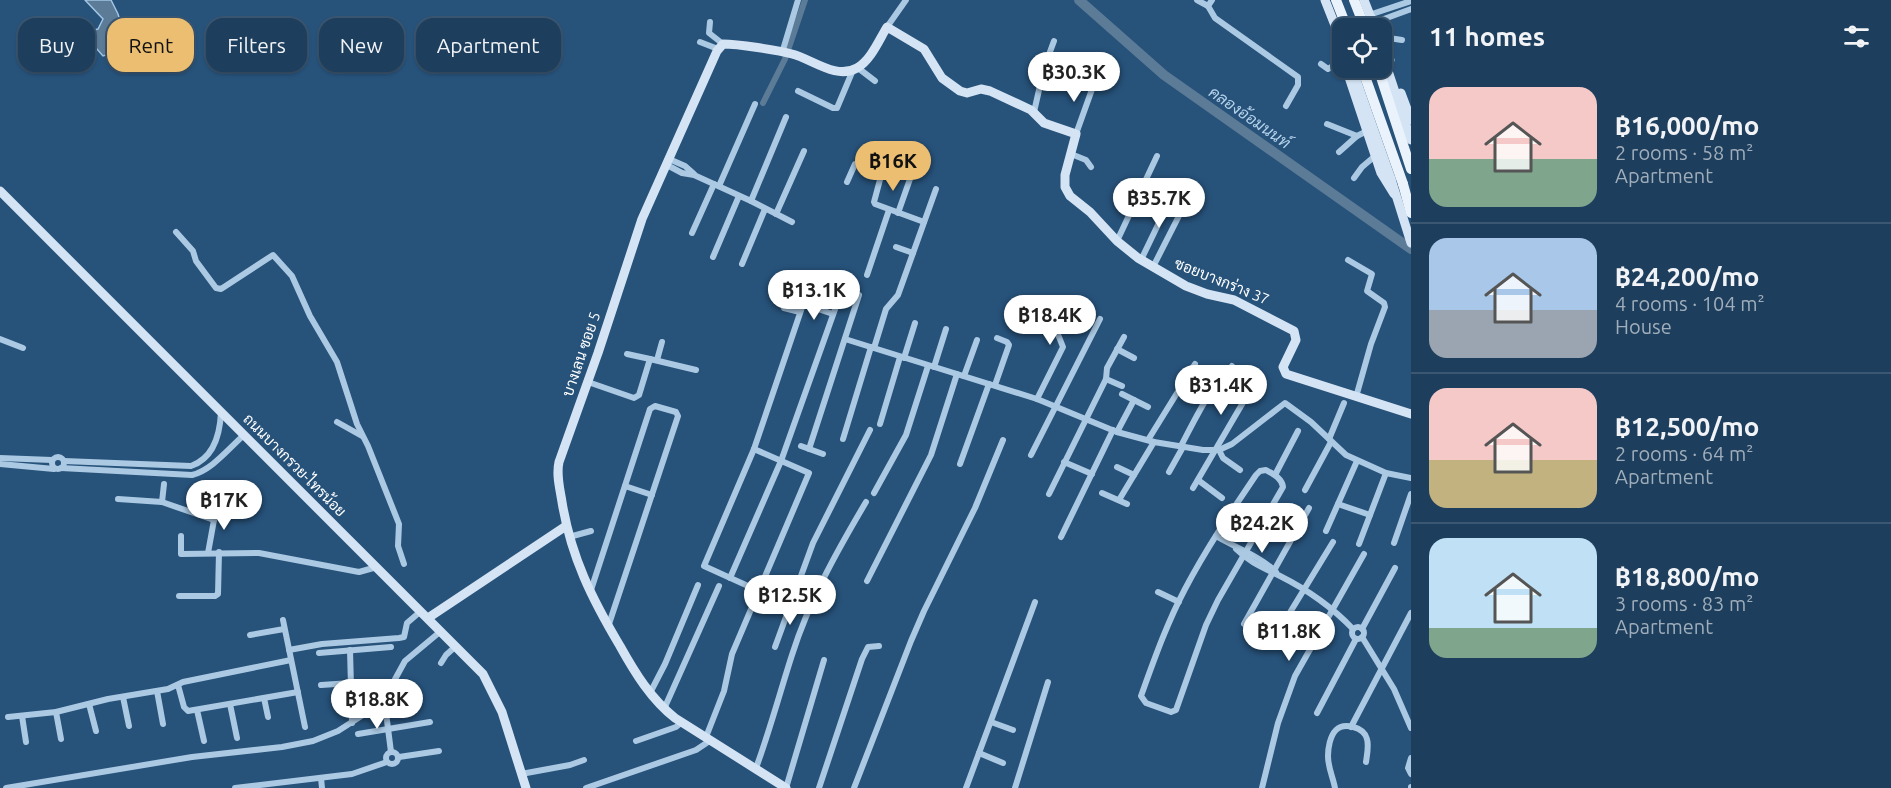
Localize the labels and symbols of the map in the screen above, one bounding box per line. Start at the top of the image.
pin: ฿30.3K [1025,52,1123,103]
water label: คลองอ้อมนนท์ [1206,80,1297,153]
pin: ฿16K [857,141,929,192]
pin: ฿35.7K [1110,178,1208,229]
street label: ซอยบางกร่าง 37 [1172,253,1272,308]
pin: ฿13.1K [765,270,863,321]
pin: ฿18.4K [1001,295,1099,346]
street label: บางเลน ซอย 5 [559,309,603,399]
pin: ฿31.4K [1172,365,1270,416]
street label: ถนนบางกรวย-ไทรน้อย [240,409,351,520]
pin: ฿17K [188,480,260,531]
pin: ฿24.2K [1213,503,1311,554]
pin: ฿12.5K [741,575,839,626]
pin: ฿11.8K [1240,611,1338,662]
pin: ฿18.8K [328,679,426,730]

